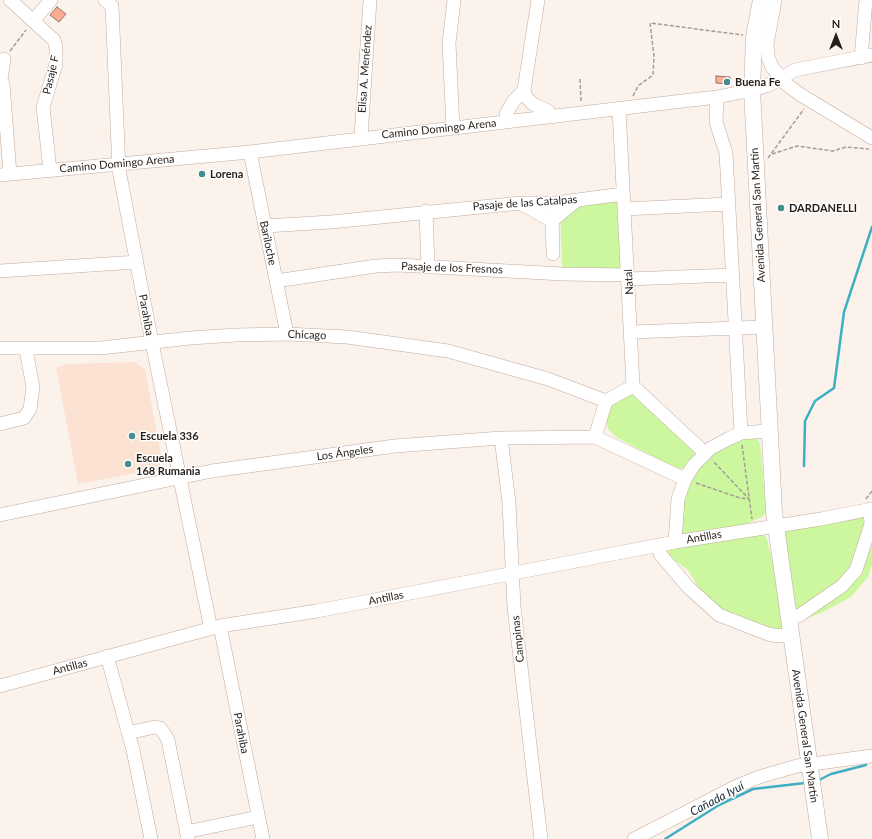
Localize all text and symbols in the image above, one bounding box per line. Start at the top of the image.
north arrow [816,16,856,56]
text: N [832,17,840,30]
street label: Elisa A. Menéndez [355,24,375,114]
street label: Pasaje F [40,54,62,96]
place label: Buena Fe [735,75,780,89]
marker: Buena Fe [722,77,732,87]
street label: Camino Domingo Arena [381,116,497,142]
street label: Avenida General San Martín [748,147,768,283]
street label: Camino Domingo Arena [59,152,175,176]
place label: Lorena [210,167,243,181]
marker: Lorena [197,169,207,179]
street label: Pasaje de las Catalpas [472,193,578,213]
place label: DARDANELLI [789,201,857,215]
marker: DARDANELLI [776,203,786,213]
street label: Bariloche [257,220,279,266]
street label: Pasaje de los Fresnos [401,260,503,276]
street label: Natal [622,269,636,295]
street label: Parahiba [136,293,156,337]
street label: Chicago [287,328,327,342]
place label: Escuela 336 [140,429,199,443]
marker: Escuela 336 [127,431,137,441]
street label: Los Ángeles [316,442,374,464]
place label: Escuela 168 Rumania [136,451,200,477]
marker: Escuela 168 Rumania [123,459,133,469]
street label: Antillas [685,527,723,547]
street label: Antillas [367,588,405,608]
street label: Campinas [509,615,527,663]
street label: Antillas [51,656,89,678]
street label: Avenida General San Martín [789,668,821,804]
street label: Parahiba [231,711,251,755]
water label: Cañada Iyuí [687,779,747,819]

